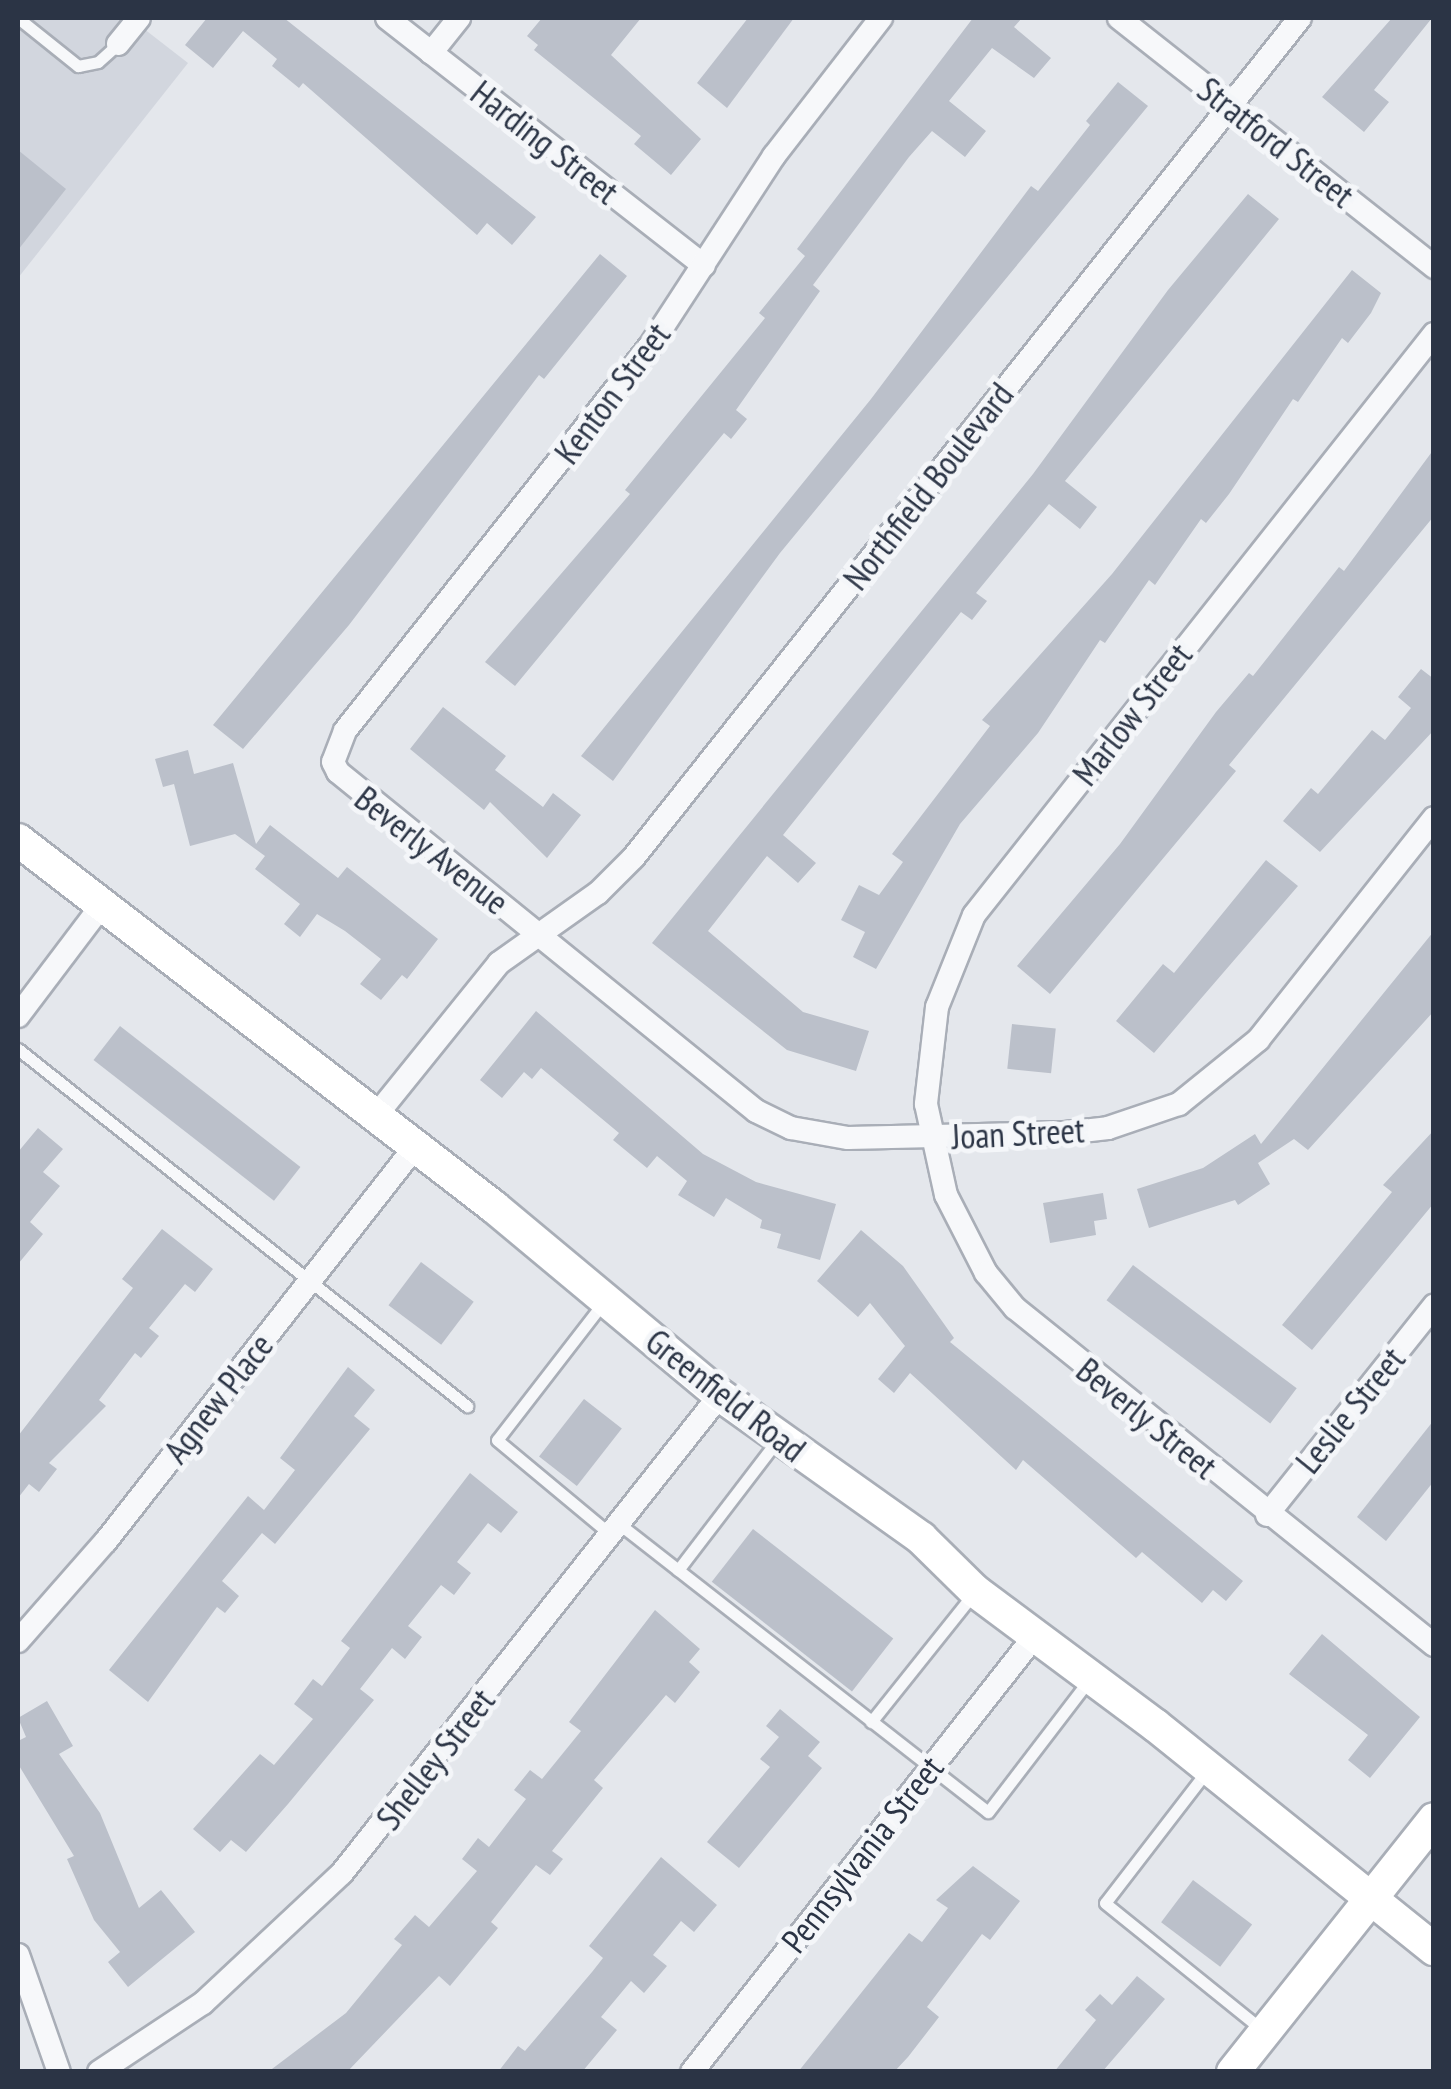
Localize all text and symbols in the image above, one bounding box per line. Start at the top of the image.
street label: Stratford Street [1190,68,1362,216]
street label: Harding Street [463,71,627,213]
street label: Kenton Street [545,314,679,472]
street label: Northfield Boulevard [834,374,1022,598]
street label: Marlow Street [1063,634,1201,794]
street label: Beverly Avenue [346,776,518,924]
street label: Joan Street [951,1109,1085,1157]
street label: Greenfield Road [638,1320,814,1470]
street label: Agnew Place [154,1325,282,1471]
street label: Leslie Street [1287,1339,1413,1481]
street label: Beverly Street [1068,1348,1226,1488]
street label: Shelley Street [367,1680,503,1838]
street label: Pennsylvania Street [772,1747,952,1961]

